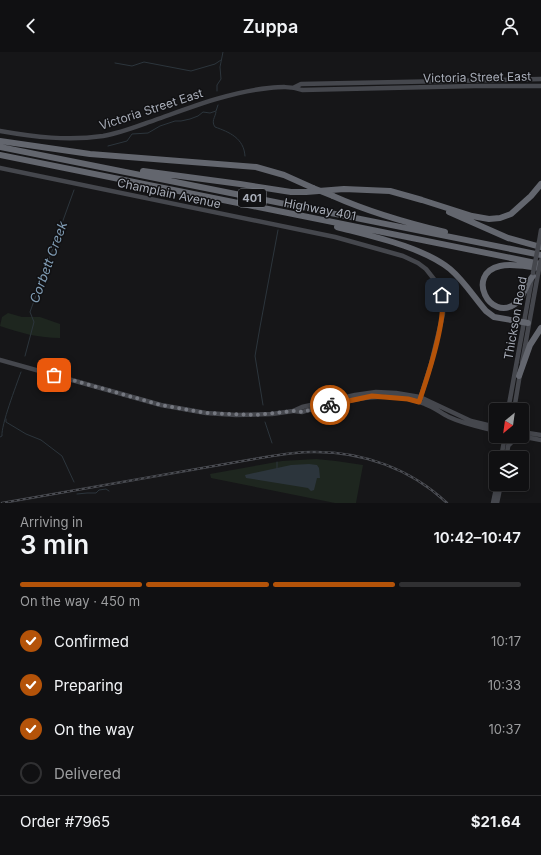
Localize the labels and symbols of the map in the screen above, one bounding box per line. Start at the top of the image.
street label: Victoria Street East [423,69,531,85]
street label: Victoria Street East [97,85,205,133]
street label: Champlain Avenue [116,175,222,211]
road number: 401 [238,189,266,207]
street label: Highway 401 [283,195,357,223]
water label: Corbett Creek [26,218,71,305]
street label: Thickson Road [500,275,530,361]
pin [425,278,459,312]
pin [37,358,71,392]
courier [310,385,350,425]
north arrow [489,403,529,443]

